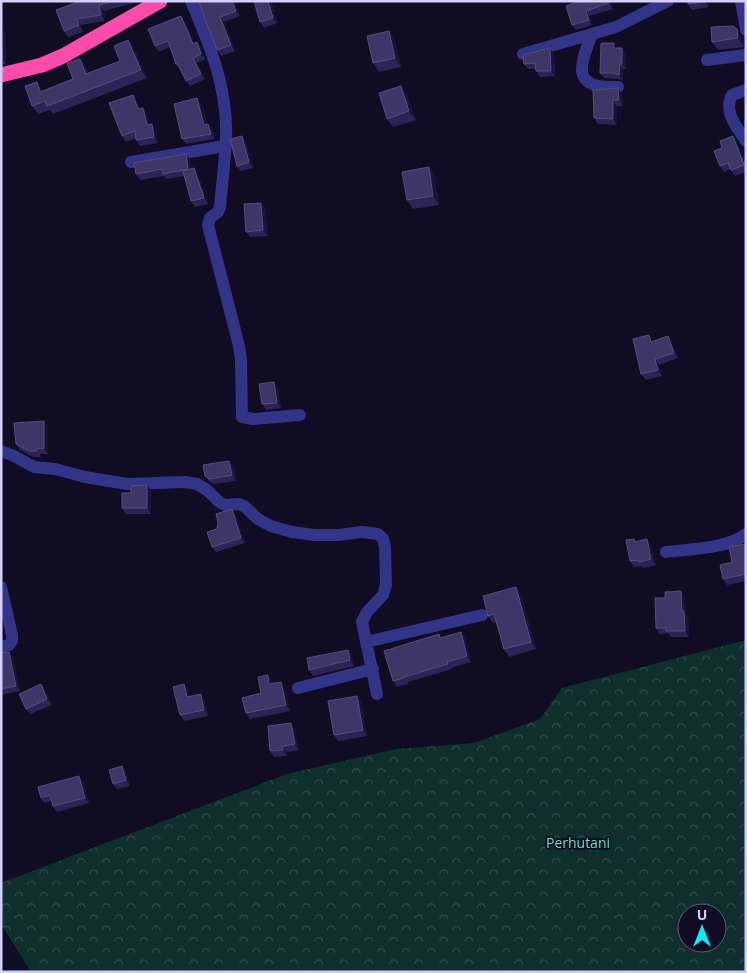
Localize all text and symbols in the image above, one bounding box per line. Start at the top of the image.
park label: Perhutani [546,833,610,852]
north arrow [677,903,727,953]
text: U [697,905,707,924]

